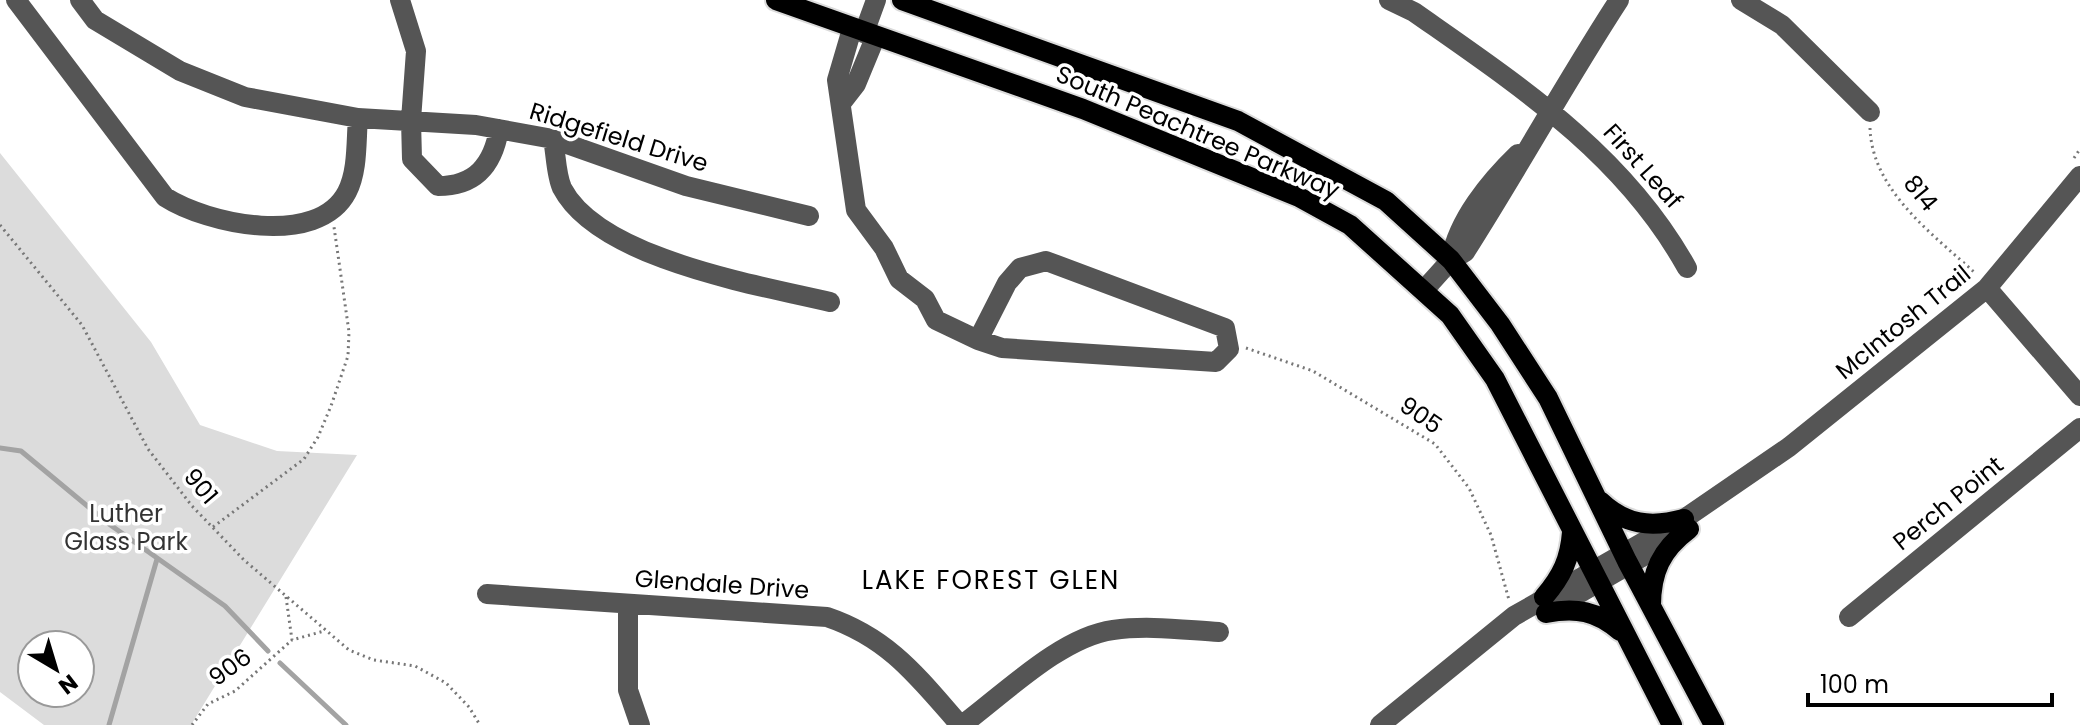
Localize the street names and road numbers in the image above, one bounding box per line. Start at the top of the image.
street label: South Peachtree Parkway [1051,57,1345,207]
street label: Ridgefield Drive [526,94,712,180]
street label: First Leaf [1596,116,1690,216]
street label: 814 [1896,168,1946,218]
street label: McIntosh Trail [1829,257,1977,387]
street label: 905 [1393,389,1449,441]
street label: Perch Point [1886,448,2010,558]
street label: 901 [176,461,226,511]
street label: Glendale Drive [634,561,810,607]
street label: 906 [202,640,258,694]

